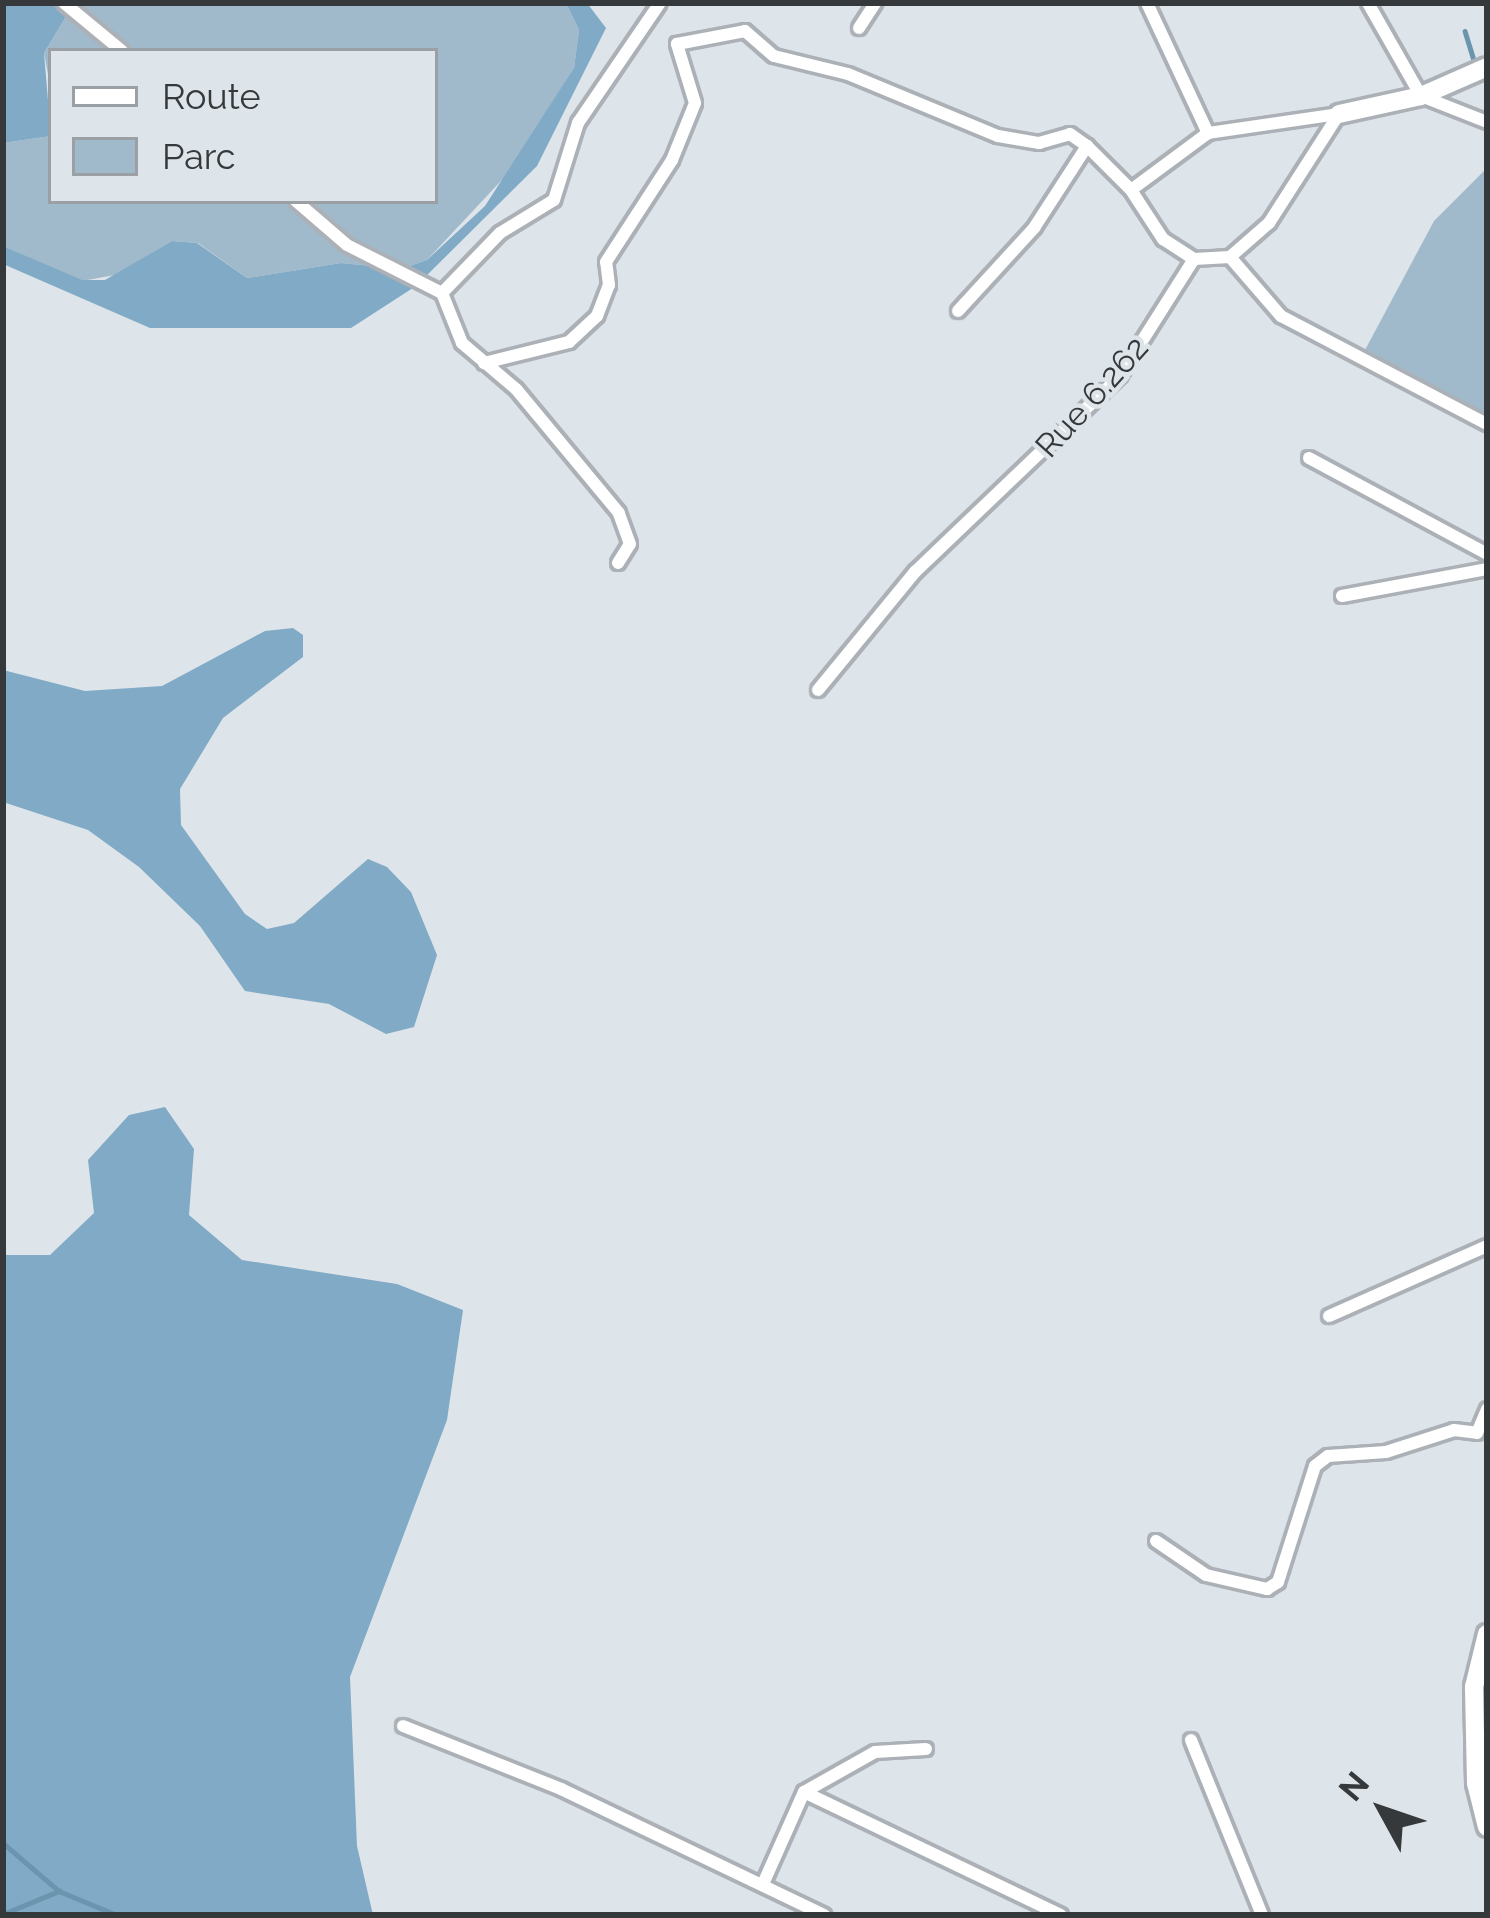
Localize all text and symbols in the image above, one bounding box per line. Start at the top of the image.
legend [48,48,438,204]
text: Route [162,75,261,117]
text: Parc [162,135,236,177]
street label: Rue 6.262 [1027,328,1157,466]
north arrow [1322,1750,1442,1870]
text: N [1331,1764,1377,1809]

